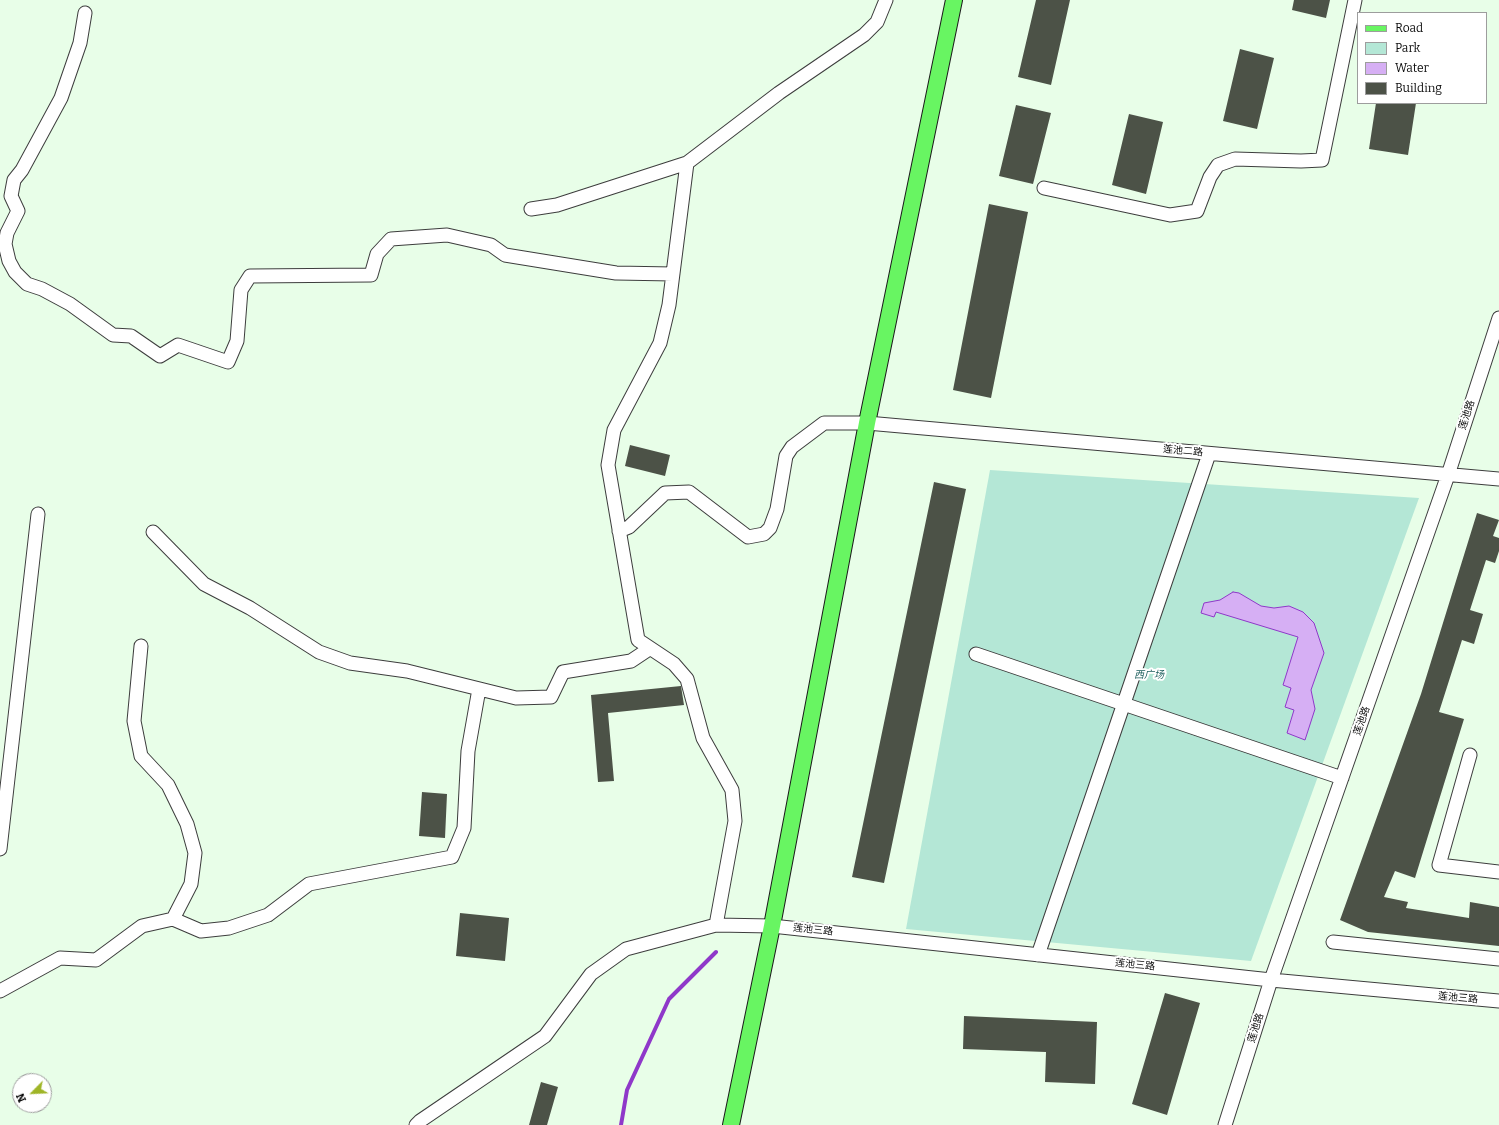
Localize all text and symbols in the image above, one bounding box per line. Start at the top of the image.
legend [1357,12,1487,104]
text: Road [1395,21,1423,35]
text: Park [1395,41,1420,55]
text: Water [1395,61,1429,75]
text: Building [1395,81,1442,95]
street label: 莲池路 [1457,399,1477,431]
street label: 莲池二路 [1163,443,1203,459]
park label: 西广场 [1134,669,1164,681]
street label: 莲池路 [1351,705,1373,737]
street label: 莲池三路 [792,922,834,938]
street label: 莲池三路 [1114,957,1156,973]
street label: 莲池三路 [1438,990,1478,1006]
street label: 莲池路 [1246,1012,1266,1044]
north arrow [12,1073,52,1113]
text: N [14,1091,29,1104]

